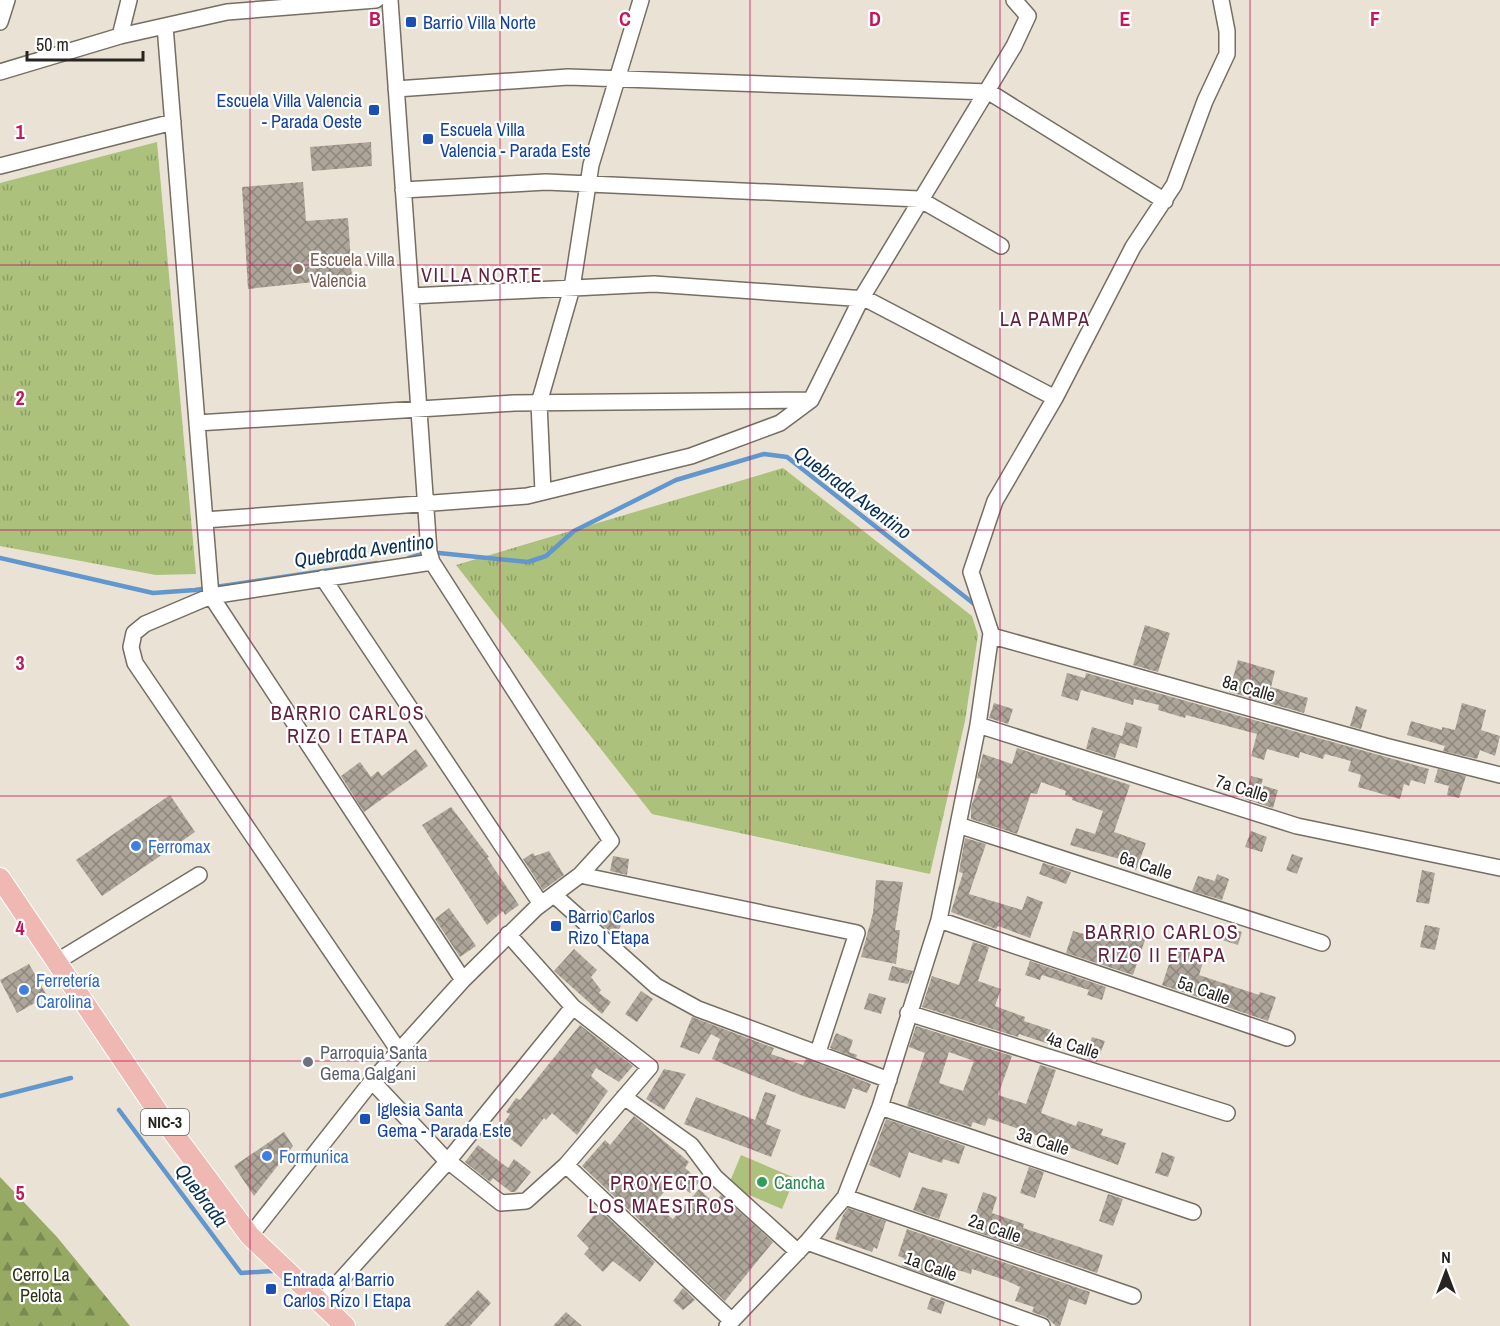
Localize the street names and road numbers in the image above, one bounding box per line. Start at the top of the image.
street label: 8a Calle [1220,669,1278,707]
street label: 7a Calle [1212,768,1272,808]
street label: 6a Calle [1116,845,1176,885]
street label: 5a Calle [1174,969,1234,1011]
street label: 4a Calle [1043,1025,1103,1065]
road number: NIC-3 [141,1109,189,1135]
street label: 3a Calle [1013,1121,1073,1161]
street label: 2a Calle [965,1207,1025,1249]
street label: 1a Calle [901,1245,961,1287]

